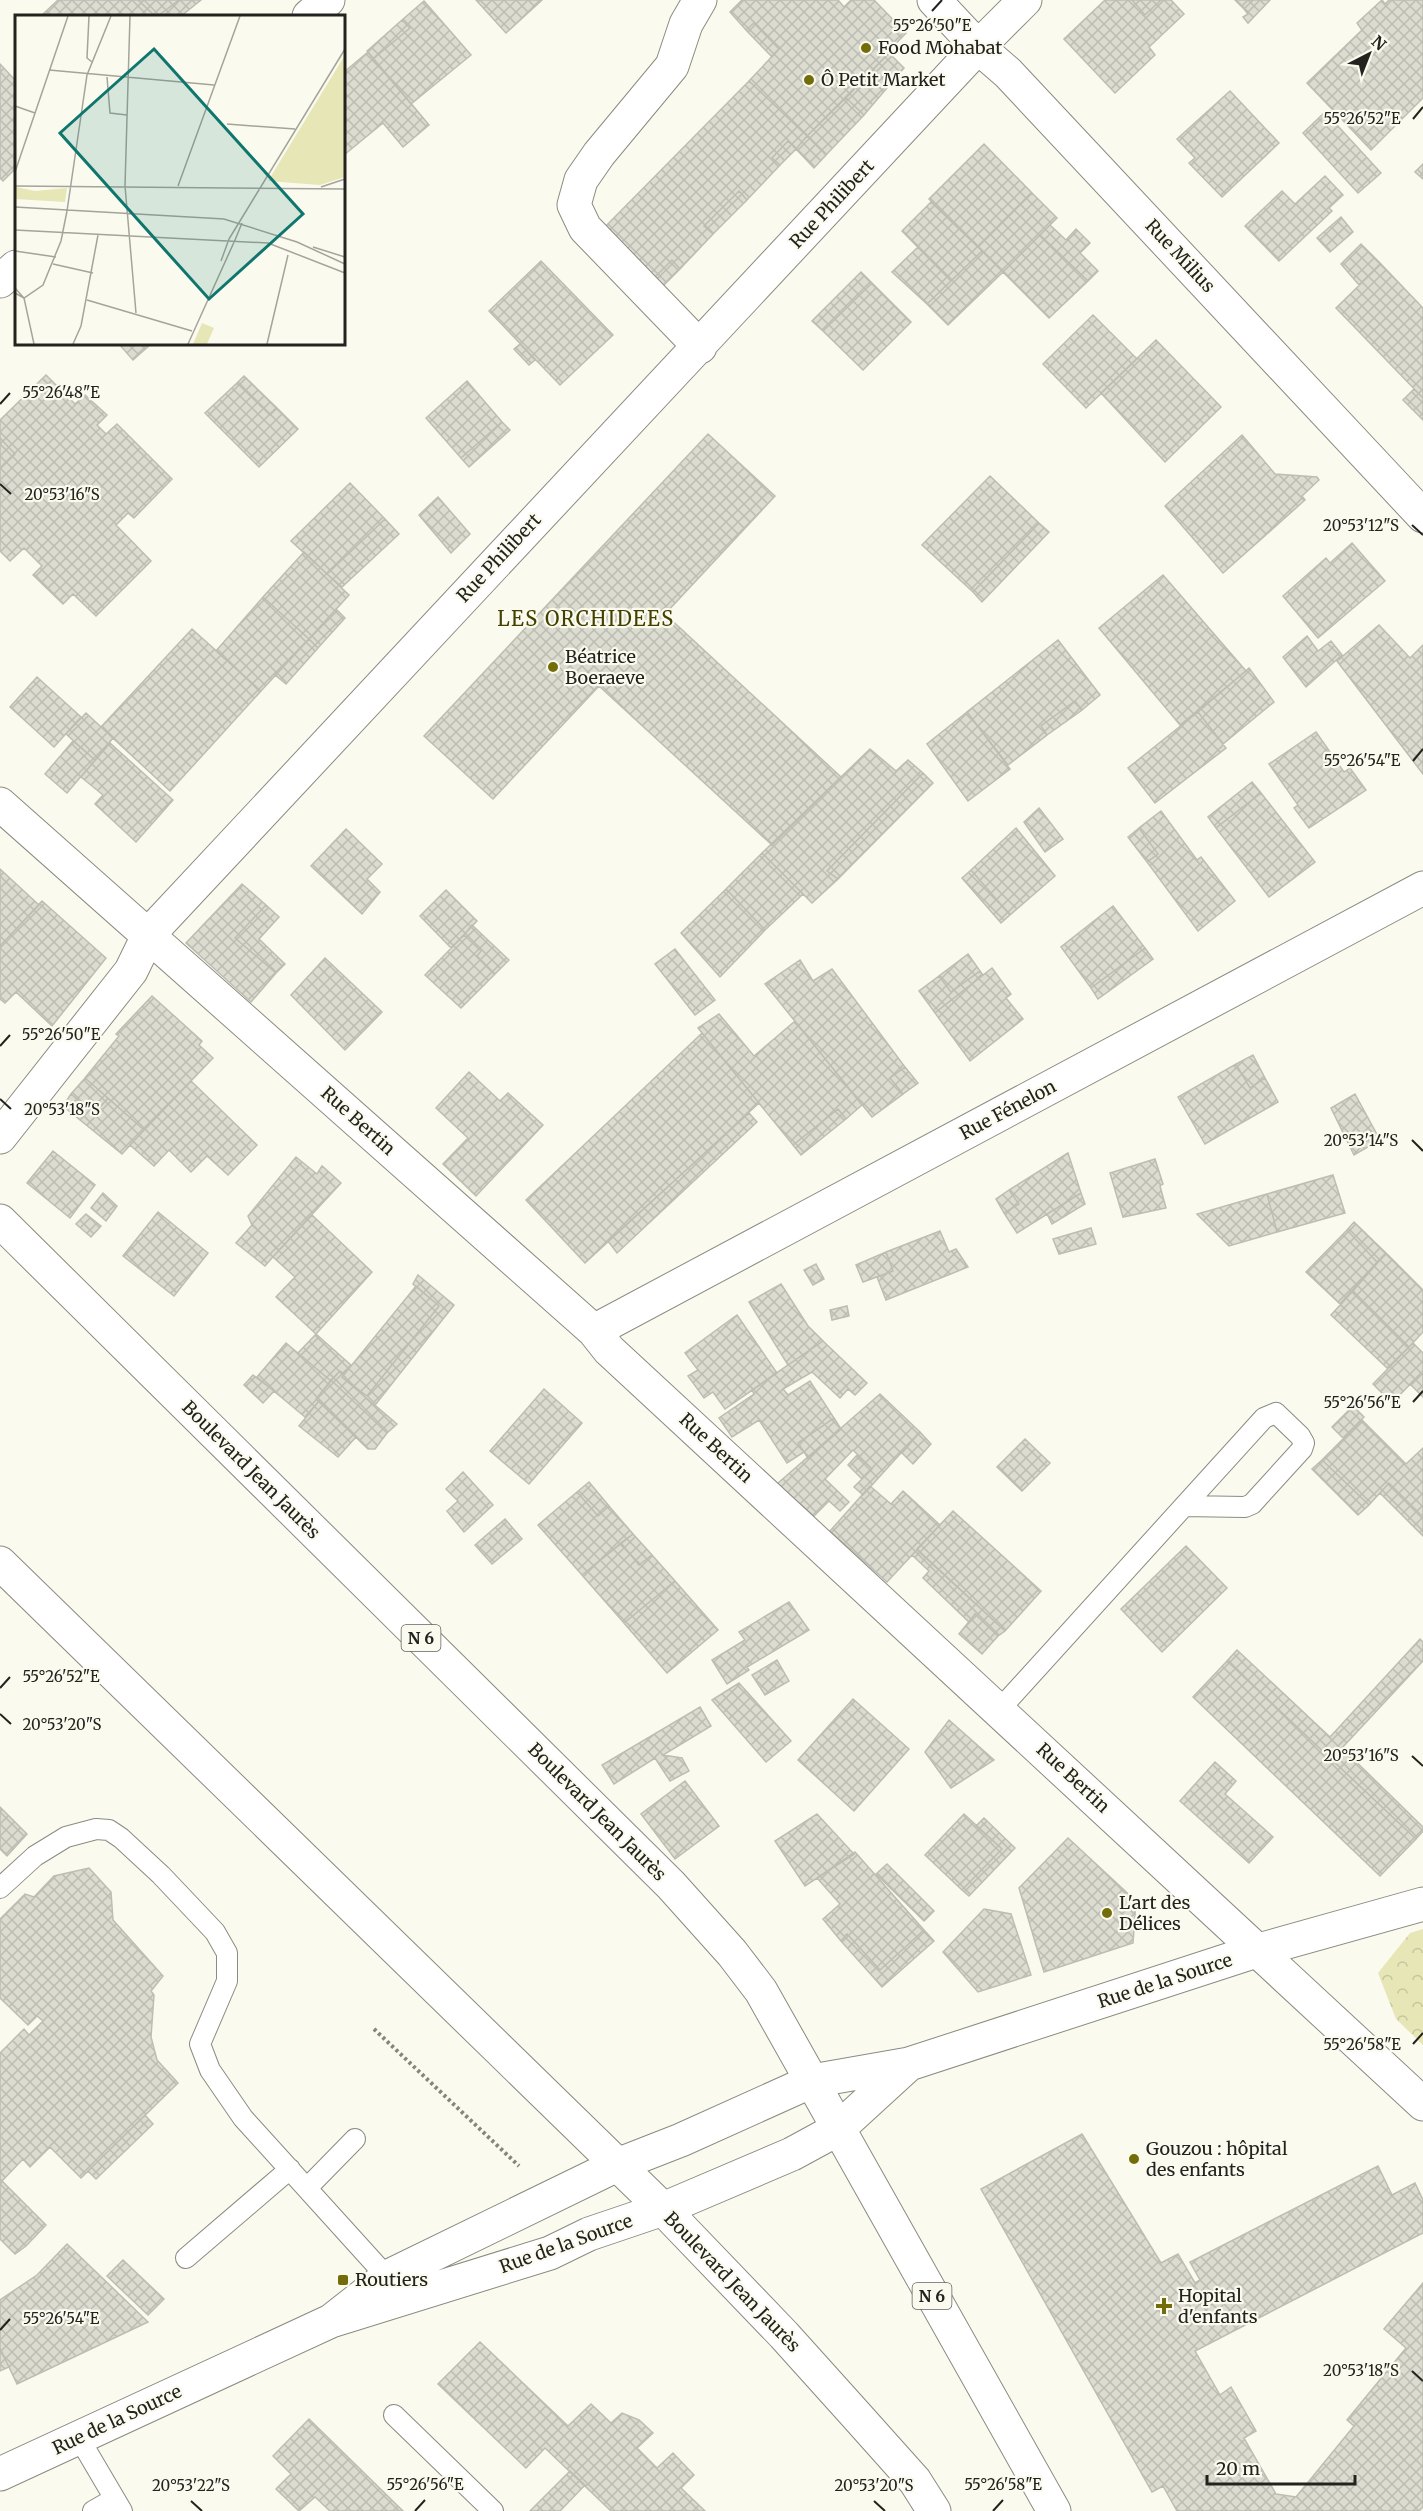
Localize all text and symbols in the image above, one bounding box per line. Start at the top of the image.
inset map [15,15,345,345]
text: 55°26'50"E [893,16,972,35]
north arrow [1339,24,1399,84]
text: N [1368,31,1391,55]
place label: Food Mohabat [878,36,1002,59]
marker: Food Mohabat [859,41,873,55]
place label: Ô Petit Market [821,68,946,91]
marker: Ô Petit Market [802,73,816,87]
text: 55°26'52"E [1323,109,1401,128]
street label: Rue Philibert [785,154,879,253]
street label: Rue Milius [1141,214,1220,297]
text: 55°26'48"E [22,383,100,402]
text: 20°53'16"S [24,485,100,504]
street label: Rue Philibert [452,508,546,607]
text: 20°53'12"S [1323,516,1399,535]
district label: LES ORCHIDEES [497,606,675,631]
place label: Béatrice Boeraeve [565,645,645,689]
marker: Béatrice Boeraeve [546,660,560,674]
text: 55°26'54"E [1324,751,1401,770]
text: 55°26'50"E [22,1025,101,1044]
street label: Rue Fénelon [956,1074,1060,1145]
street label: Rue Bertin [316,1081,400,1160]
text: 20°53'18"S [24,1100,100,1119]
text: 20°53'14"S [1324,1131,1398,1150]
text: 55°26'56"E [1323,1393,1401,1412]
street label: Boulevard Jean Jaurès [177,1396,325,1544]
street label: Rue Bertin [675,1408,758,1487]
road number: N 6 [402,1625,440,1651]
text: 55°26'52"E [22,1667,100,1686]
text: 20°53'20"S [23,1715,102,1734]
street label: Boulevard Jean Jaurès [523,1738,671,1886]
street label: Rue Bertin [1032,1738,1115,1817]
text: 20°53'16"S [1323,1746,1399,1765]
place label: L'art des Délices [1119,1891,1190,1935]
marker: L'art des Délices [1100,1906,1114,1920]
street label: Rue de la Source [1095,1948,1235,2013]
text: 55°26'58"E [1323,2035,1401,2054]
place label: Gouzou : hôpital des enfants [1146,2137,1288,2181]
marker: Gouzou : hôpital des enfants [1127,2152,1141,2166]
street label: Boulevard Jean Jaurès [660,2207,805,2357]
street label: Rue de la Source [496,2209,635,2278]
place label: Routiers [355,2268,428,2291]
marker: Routiers [336,2273,350,2287]
road number: N 6 [912,2283,952,2309]
place label: Hopital d'enfants [1178,2284,1258,2328]
marker: Hopital d'enfants [1155,2297,1173,2315]
text: 55°26'54"E [23,2309,100,2328]
text: 20°53'18"S [1323,2361,1399,2380]
street label: Rue de la Source [49,2380,185,2460]
scale bar [1207,2448,1356,2486]
text: 20 m [1216,2457,1260,2480]
text: 55°26'56"E [386,2475,464,2494]
text: 55°26'58"E [964,2475,1042,2494]
text: 20°53'22"S [152,2476,230,2495]
text: 20°53'20"S [835,2476,914,2495]

